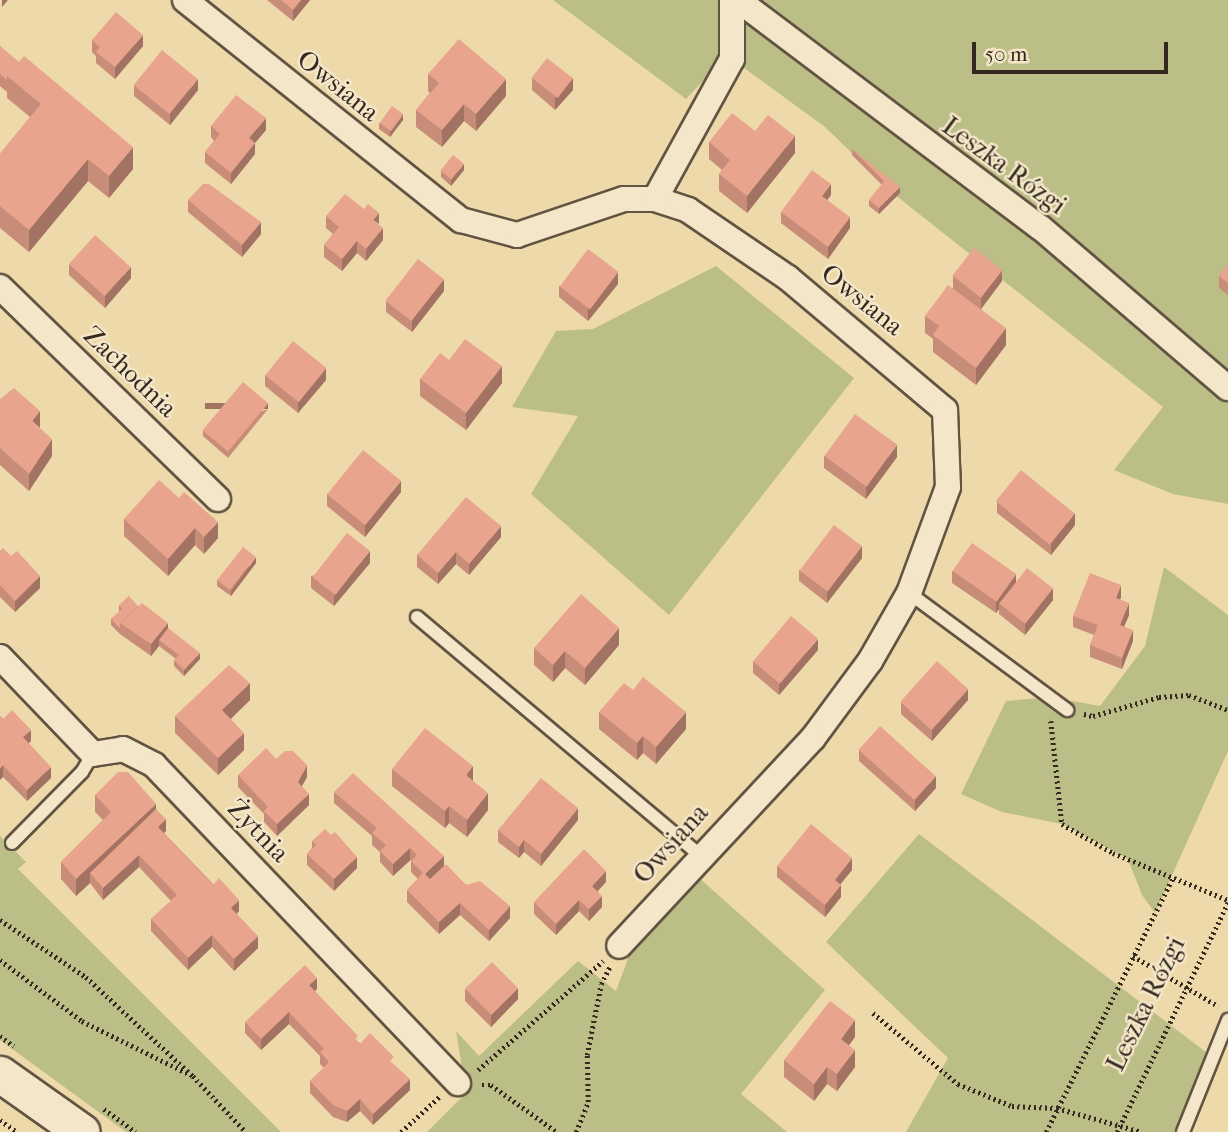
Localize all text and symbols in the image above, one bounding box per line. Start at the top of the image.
scale bar [976,28,1172,72]
text: 50 m [985,42,1028,66]
street label: Owsiana [291,44,385,128]
street label: Leszka Rózgi [936,111,1072,221]
street label: Owsiana [815,258,909,342]
street label: Zachodnia [77,320,183,424]
street label: Żytnia [221,793,295,869]
street label: Owsiana [627,798,715,890]
street label: Leszka Rózgi [1100,932,1192,1076]

